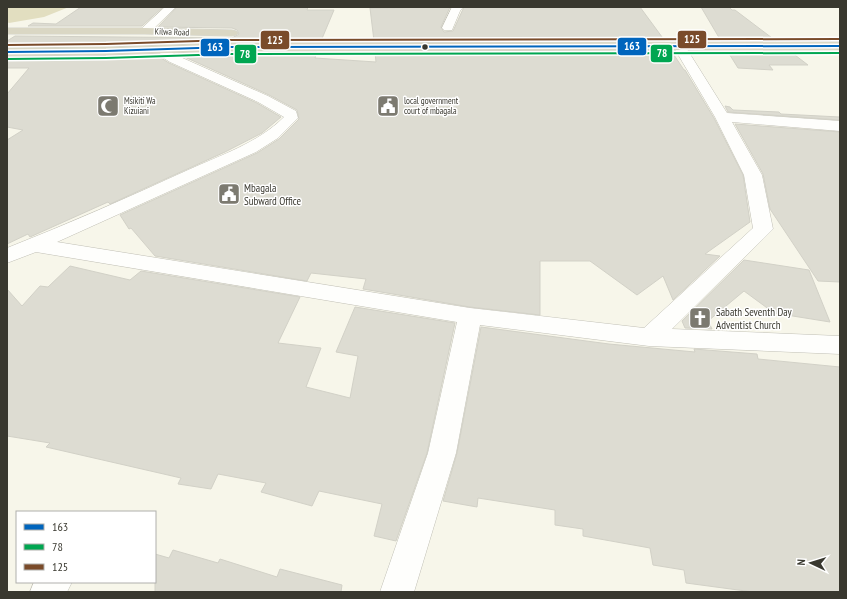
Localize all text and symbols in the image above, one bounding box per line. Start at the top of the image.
street label: Kilwa Road [155,25,190,38]
line badge: 125 [260,30,290,50]
line badge: 125 [677,30,707,49]
text: 125 [684,32,700,46]
text: 125 [267,33,283,47]
line badge: 163 [617,37,647,56]
line badge: 163 [200,38,230,57]
text: 163 [624,39,640,53]
text: 163 [207,40,223,54]
unlabelled marker [420,42,430,52]
line badge: 78 [234,44,257,64]
line badge: 78 [650,44,673,63]
text: 78 [657,46,667,60]
text: 78 [240,47,250,61]
mosque icon: Msikiti Wa Kizuiani [95,93,121,119]
public building icon: local government court of mbagala [375,93,401,119]
place label: Msikiti Wa Kizuiani [124,95,156,116]
place label: local government court of mbagala [404,95,459,116]
public building icon: Mbagala Subward Office [216,181,242,207]
place label: Mbagala Subward Office [244,181,302,208]
church icon: Sabath Seventh Day Adventist Church [687,305,713,331]
place label: Sabath Seventh Day Adventist Church [716,305,793,332]
legend [16,511,156,583]
text: 163 [52,519,68,534]
text: 78 [52,539,63,554]
north arrow [791,543,831,583]
text: 125 [52,559,68,574]
text: N [794,559,808,566]

